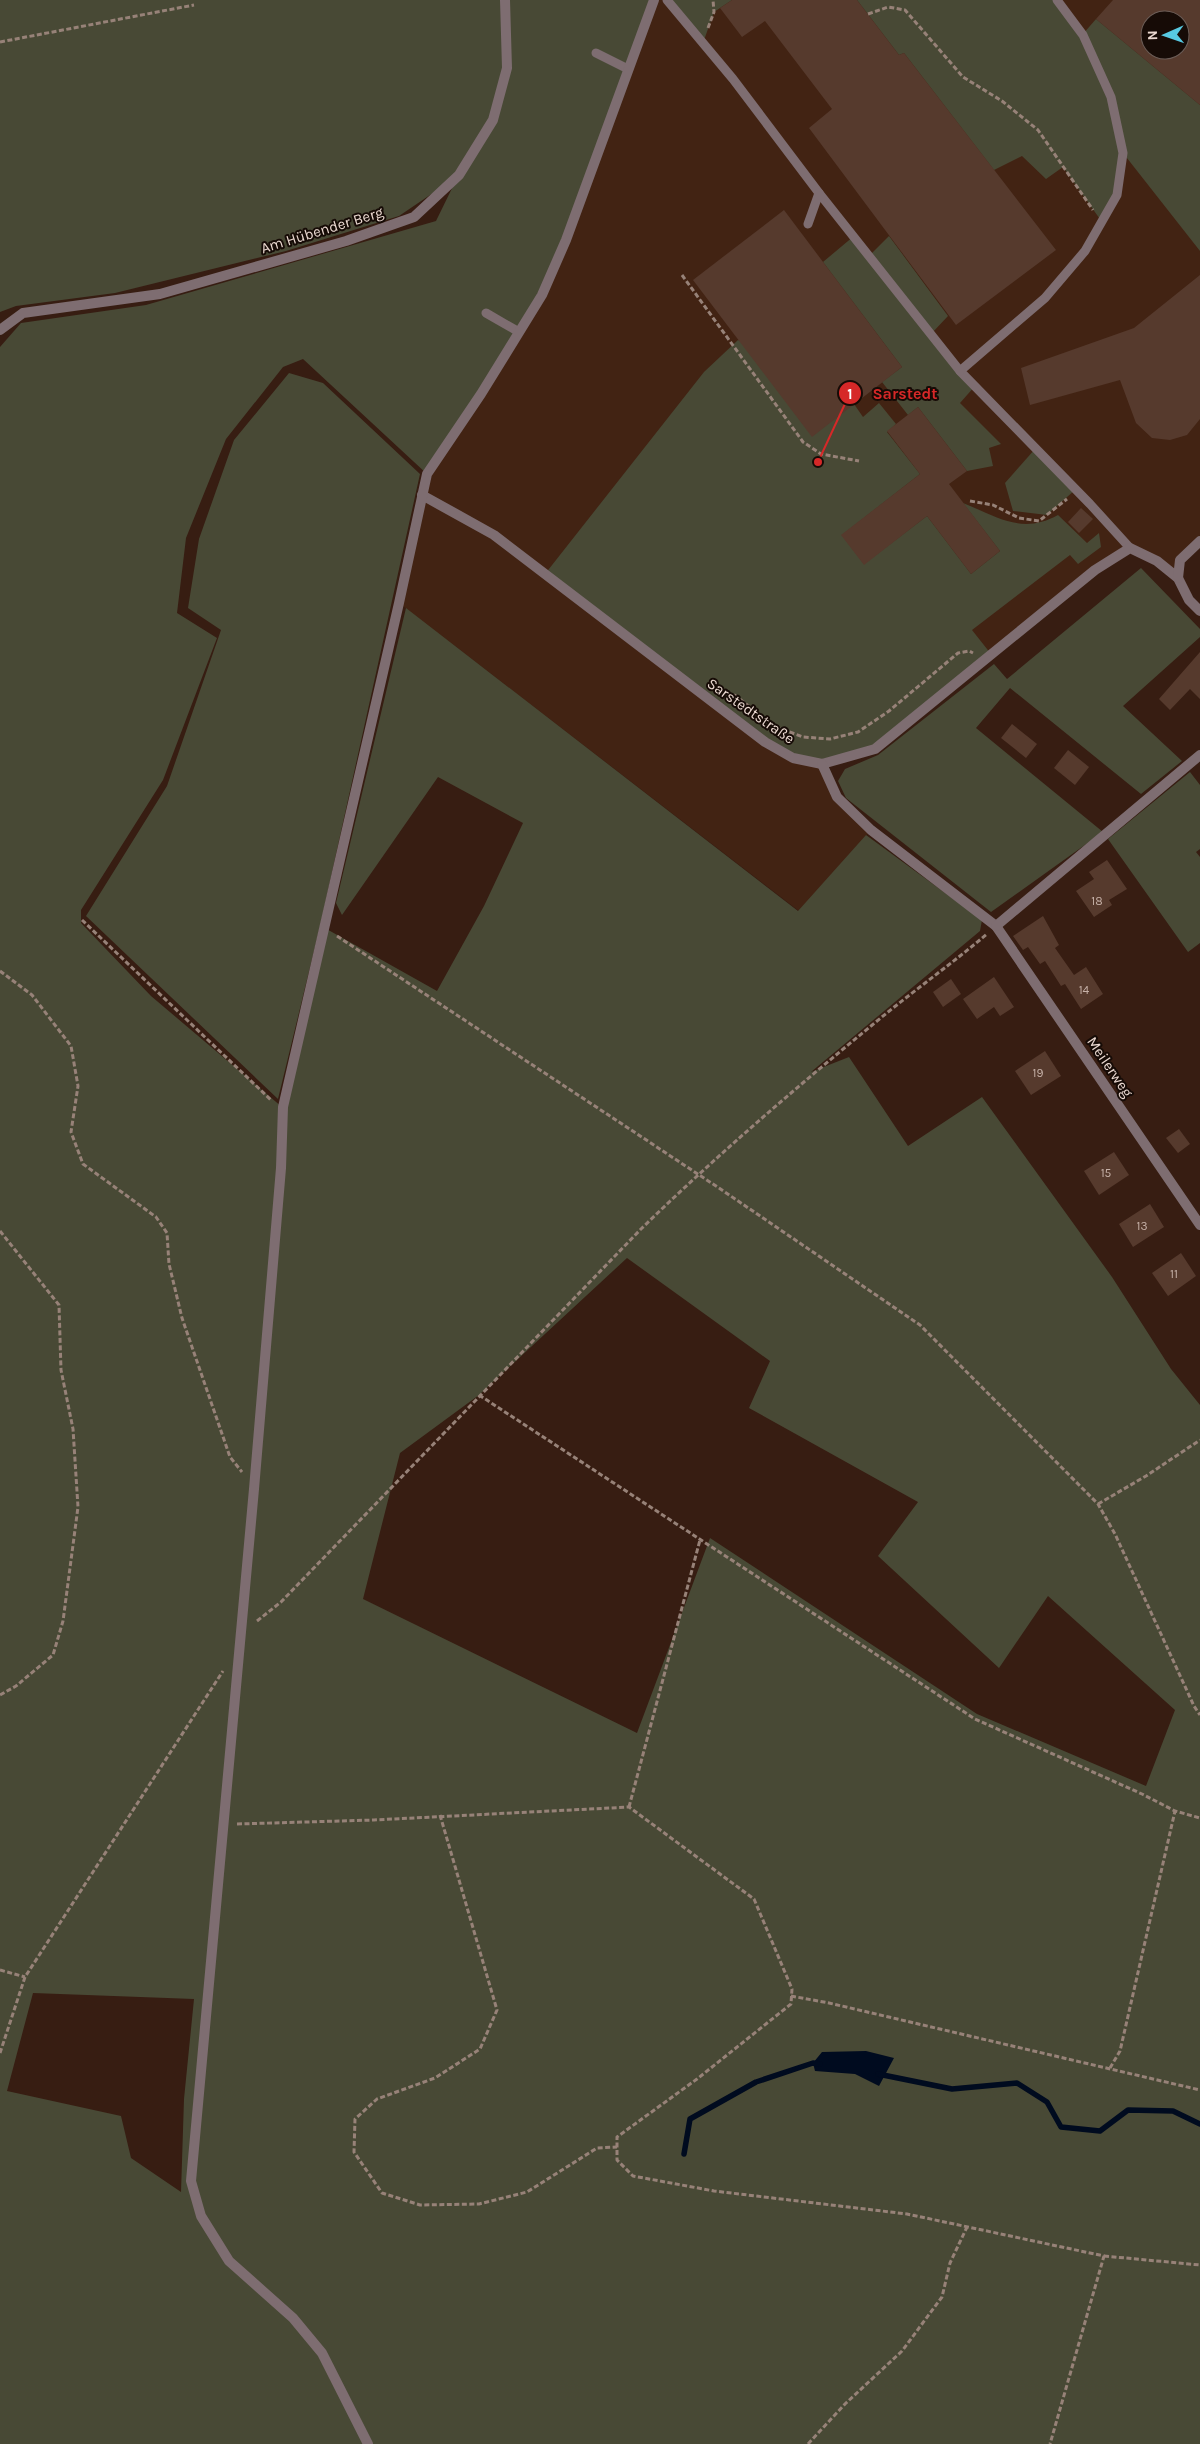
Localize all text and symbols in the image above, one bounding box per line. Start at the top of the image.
north arrow [1140,10,1190,60]
text: N [1144,30,1161,41]
street label: Am Hübender Berg [259,203,386,257]
callout: Sarstedt [838,378,948,409]
text: Sarstedt [872,384,938,403]
text: 1 [847,385,853,403]
street label: Sarstedtstraße [704,674,798,748]
house number: 18 [1091,894,1103,908]
house number: 14 [1079,983,1090,997]
street label: Meilerweg [1083,1033,1137,1101]
house number: 19 [1033,1066,1043,1080]
house number: 15 [1101,1166,1112,1180]
house number: 13 [1136,1219,1148,1233]
house number: 11 [1170,1267,1178,1281]

